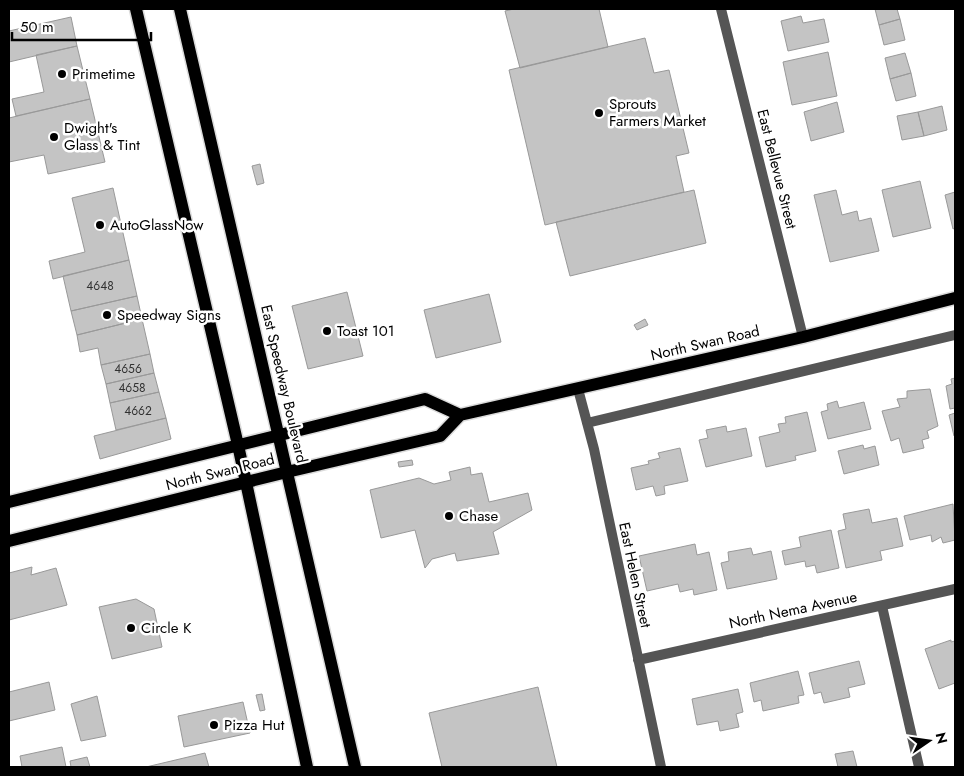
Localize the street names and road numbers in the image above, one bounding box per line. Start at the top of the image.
street label: East Bellevue Street [751,107,803,232]
street label: East Speedway Boulevard [255,303,313,465]
street label: North Swan Road [648,320,762,366]
street label: North Swan Road [163,448,277,496]
street label: East Helen Street [613,520,657,630]
street label: North Nema Avenue [727,586,859,634]

